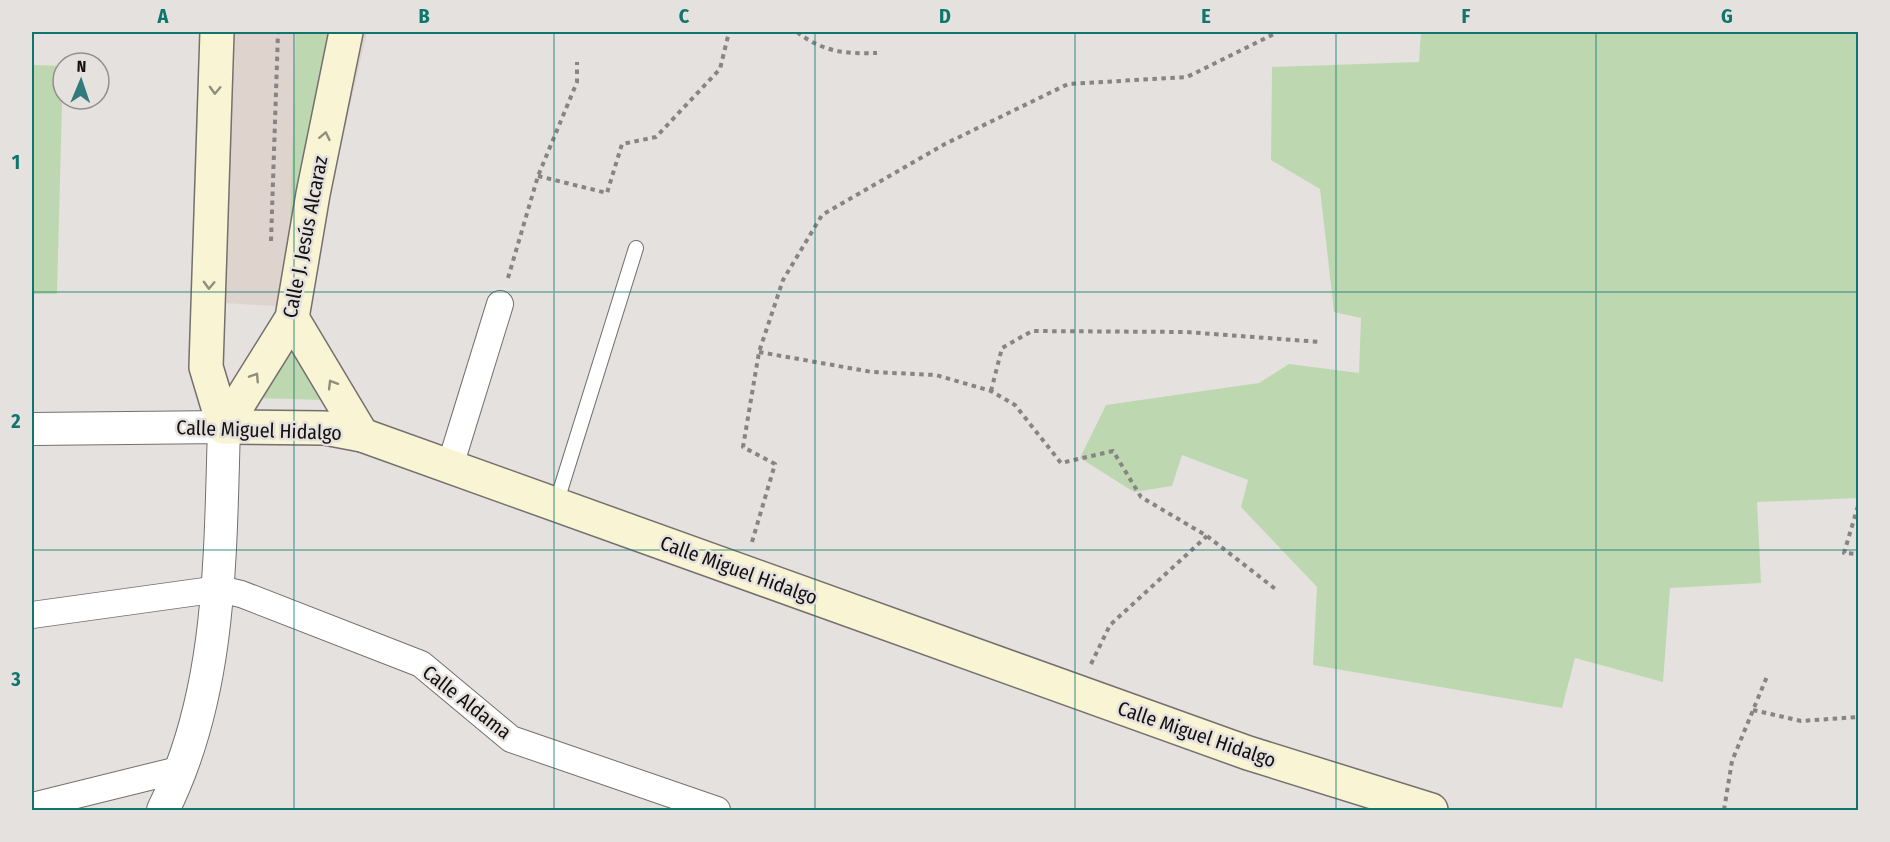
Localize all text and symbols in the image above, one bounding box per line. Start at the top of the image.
text: A [157,4,170,28]
text: B [418,4,430,28]
text: C [679,4,690,28]
text: D [939,4,951,28]
text: E [1201,4,1211,28]
text: F [1462,4,1471,28]
text: G [1721,4,1733,28]
north arrow [51,51,111,111]
text: N [76,57,87,76]
one-way arrow [209,85,222,94]
one-way arrow [318,132,331,142]
text: 1 [12,150,20,174]
street label: Calle J. Jesús Alcaraz [278,154,332,320]
one-way arrow [202,280,215,289]
one-way arrow [247,373,259,383]
one-way arrow [327,380,339,390]
text: 2 [10,409,21,433]
street label: Calle Miguel Hidalgo [176,415,342,445]
street label: Calle Miguel Hidalgo [657,530,821,610]
street label: Calle Aldama [418,660,516,744]
text: 3 [10,667,21,691]
street label: Calle Miguel Hidalgo [1115,696,1279,772]

